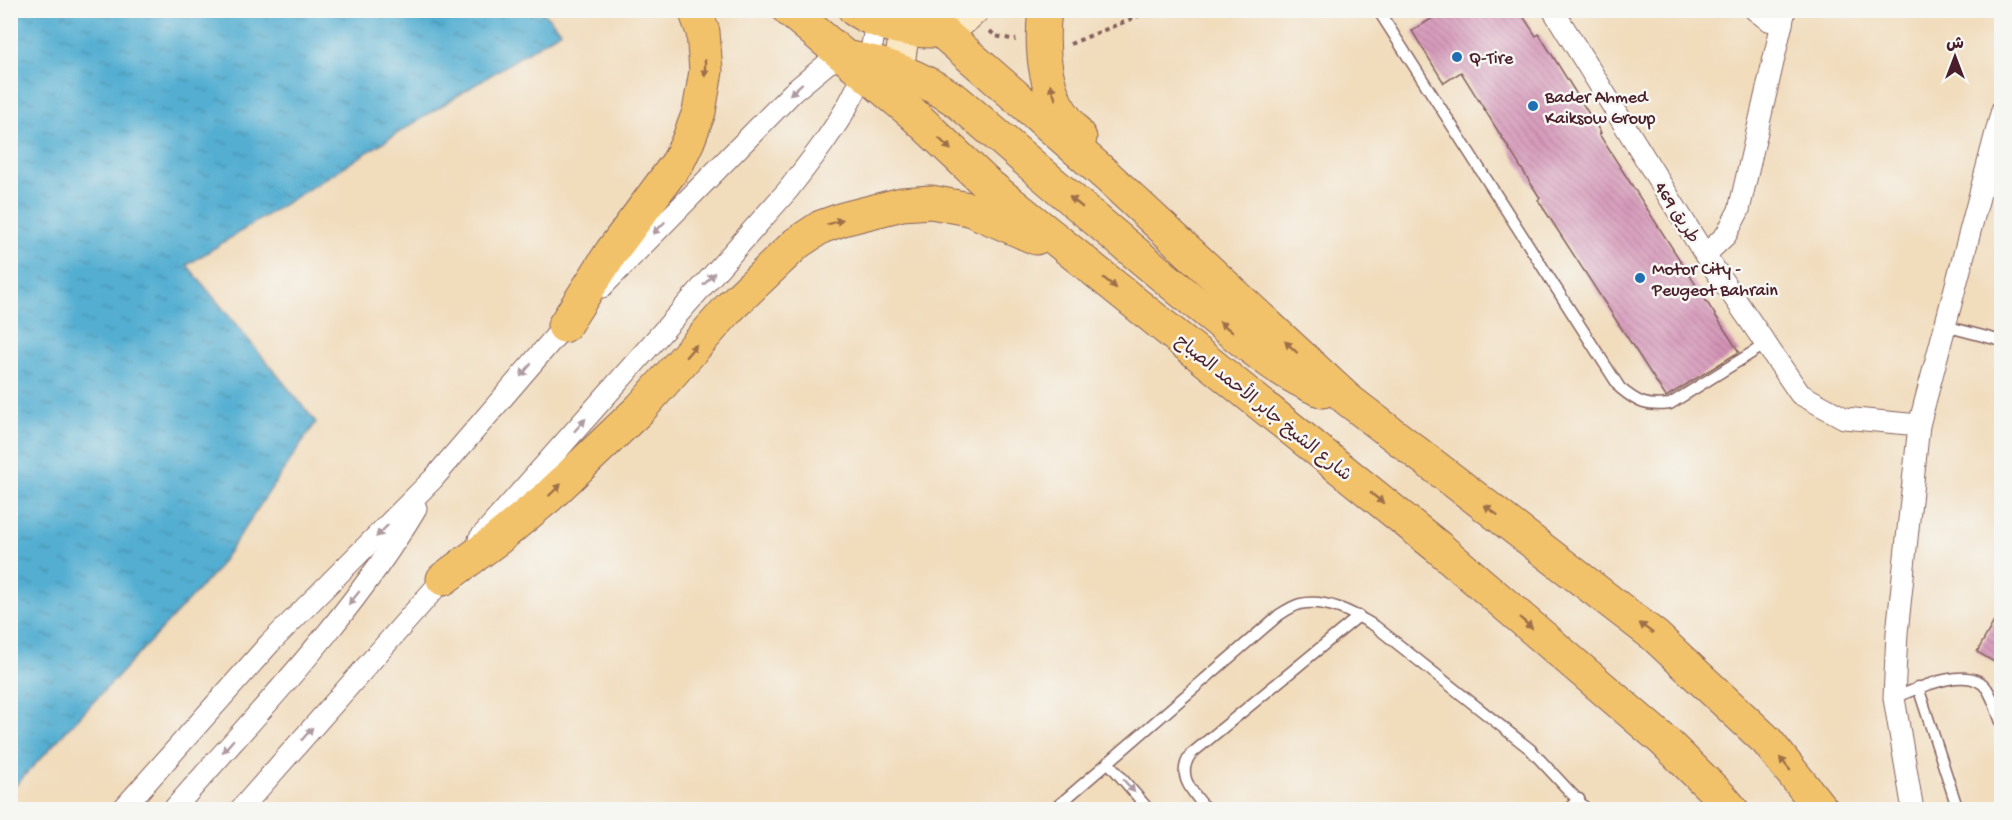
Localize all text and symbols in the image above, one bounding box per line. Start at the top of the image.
north arrow [1925,27,1985,87]
text: ش [1946,36,1964,55]
place label: Q-Tire [1469,49,1514,70]
marker: Q-Tire [1450,50,1464,64]
one-way arrow [700,58,710,77]
one-way arrow [789,82,804,95]
one-way arrow [1047,83,1057,101]
place label: Bader Ahmed Kaiksow Group [1544,88,1656,130]
marker: Bader Ahmed Kaiksow Group [1526,99,1540,113]
one-way arrow [938,137,952,151]
street label: طريق 469 [1649,179,1703,248]
one-way arrow [1069,196,1084,209]
one-way arrow [826,217,844,227]
one-way arrow [653,221,667,235]
place label: Motor City - Peugeot Bahrain [1651,260,1778,302]
marker: Motor City - Peugeot Bahrain [1633,271,1647,285]
one-way arrow [702,272,715,287]
one-way arrow [1103,277,1118,289]
one-way arrow [1218,320,1234,333]
street label: شارع الشيخ جابر الأحمد الصباح [1170,328,1357,487]
one-way arrow [1284,341,1299,354]
one-way arrow [684,344,697,359]
one-way arrow [520,362,533,377]
one-way arrow [573,418,586,433]
one-way arrow [548,484,562,498]
one-way arrow [1369,491,1385,504]
one-way arrow [1483,504,1498,516]
one-way arrow [375,523,389,537]
one-way arrow [348,590,361,605]
one-way arrow [1518,616,1533,629]
one-way arrow [1638,622,1654,634]
one-way arrow [300,727,313,742]
one-way arrow [222,738,235,753]
one-way arrow [1779,757,1792,772]
one-way arrow [1122,778,1135,793]

